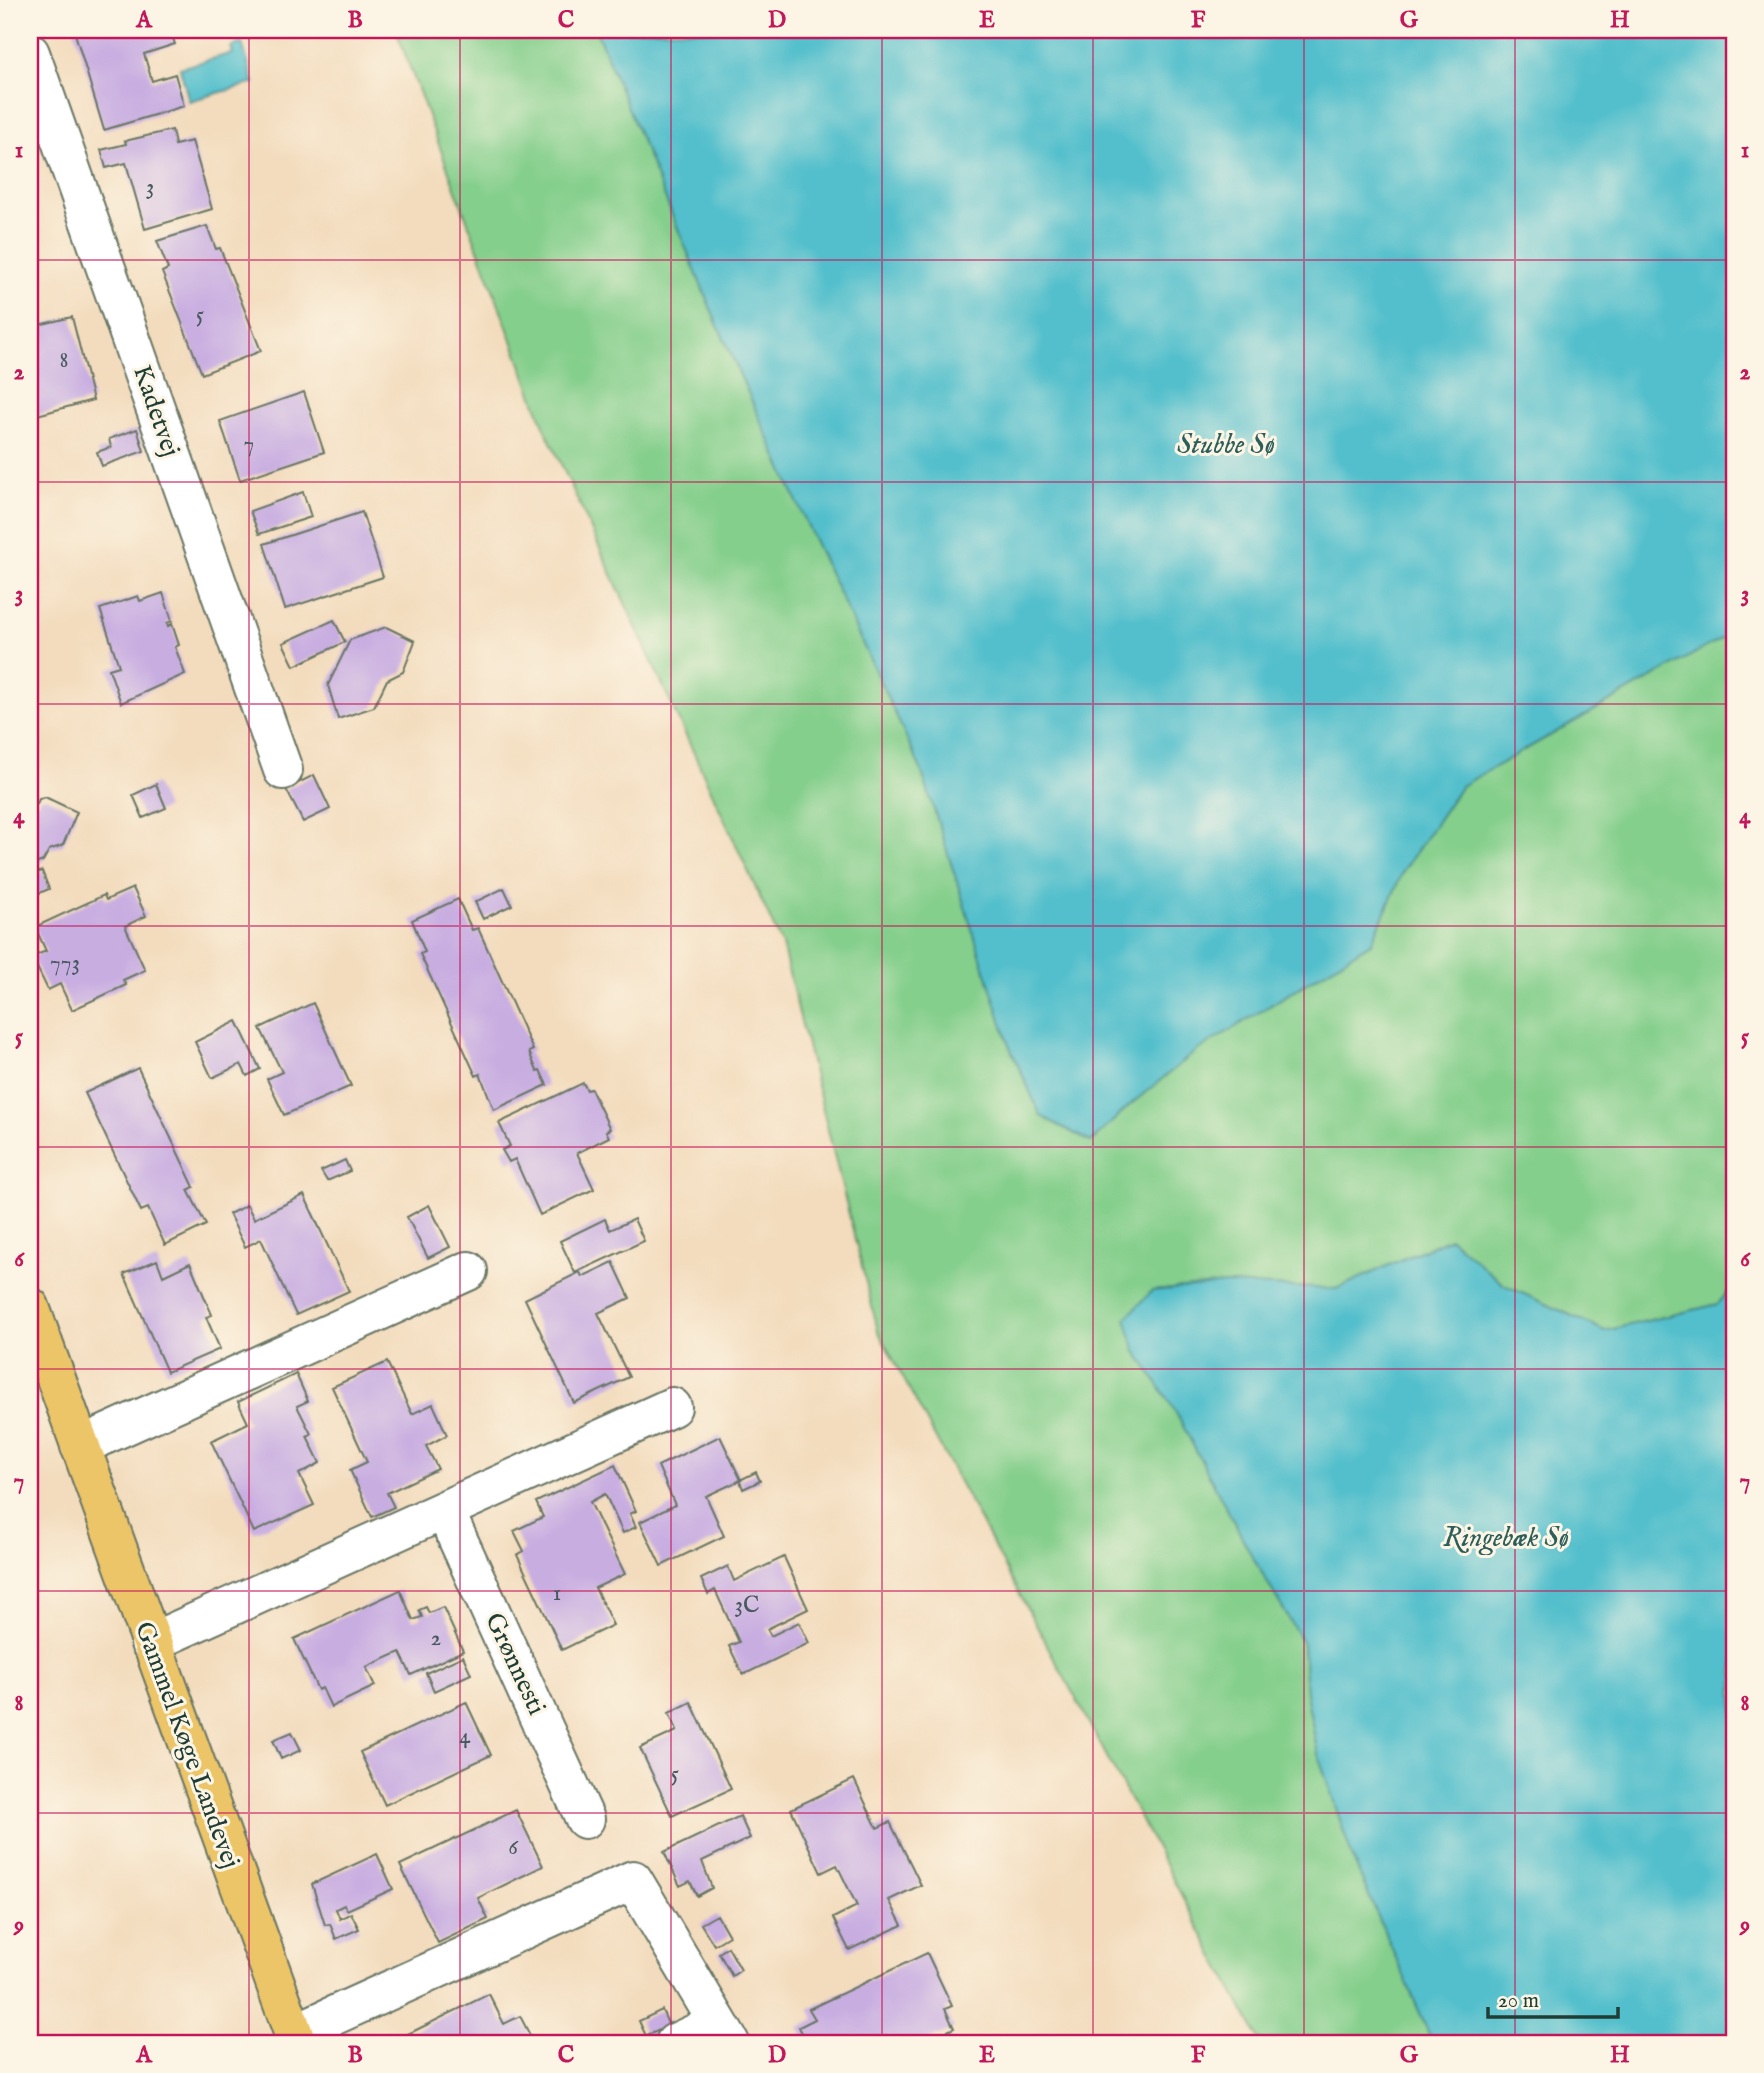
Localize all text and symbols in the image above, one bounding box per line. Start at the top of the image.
text: A [135,6,153,35]
text: B [347,6,363,35]
text: C [558,6,575,35]
text: D [768,6,786,35]
text: E [979,6,995,35]
text: F [1191,6,1206,35]
text: G [1400,6,1419,35]
text: H [1610,6,1630,35]
text: 1 [15,136,23,165]
text: 1 [1741,136,1749,165]
house number: 3 [146,173,154,202]
house number: 5 [196,301,204,330]
house number: 8 [59,346,69,375]
text: 2 [14,358,25,387]
text: 2 [1740,358,1751,387]
street label: Kadetvej [125,361,187,461]
water label: Stubbe Sø [1177,428,1275,463]
house number: 7 [244,430,254,459]
text: 3 [15,580,23,609]
text: 3 [1741,580,1749,609]
text: 4 [13,802,25,831]
text: 4 [1739,802,1751,831]
house number: 773 [50,949,80,978]
text: 5 [15,1023,24,1052]
text: 5 [1741,1023,1750,1052]
text: 6 [14,1245,25,1274]
text: 6 [1740,1245,1751,1274]
text: 7 [14,1467,24,1496]
text: 7 [1740,1467,1750,1496]
water label: Ringebæk Sø [1443,1521,1569,1556]
house number: 1 [553,1579,561,1608]
house number: 3C [734,1591,760,1620]
street label: Grønnesti [477,1608,553,1720]
street label: Gammel Køge Landevej [127,1617,247,1873]
house number: 2 [431,1624,441,1653]
text: 8 [14,1689,24,1718]
text: 8 [1740,1689,1750,1718]
house number: 4 [459,1722,471,1751]
house number: 5 [671,1760,679,1789]
house number: 6 [508,1833,519,1862]
text: 9 [13,1911,24,1940]
text: 9 [1739,1911,1750,1940]
scale bar [1488,1975,1617,2019]
text: 20 m [1498,1988,1539,2015]
text: A [135,2041,153,2070]
text: B [347,2041,363,2070]
text: C [558,2041,575,2070]
text: D [768,2041,786,2070]
text: E [979,2041,995,2070]
text: F [1191,2041,1206,2070]
text: G [1400,2041,1419,2070]
text: H [1610,2041,1630,2070]

